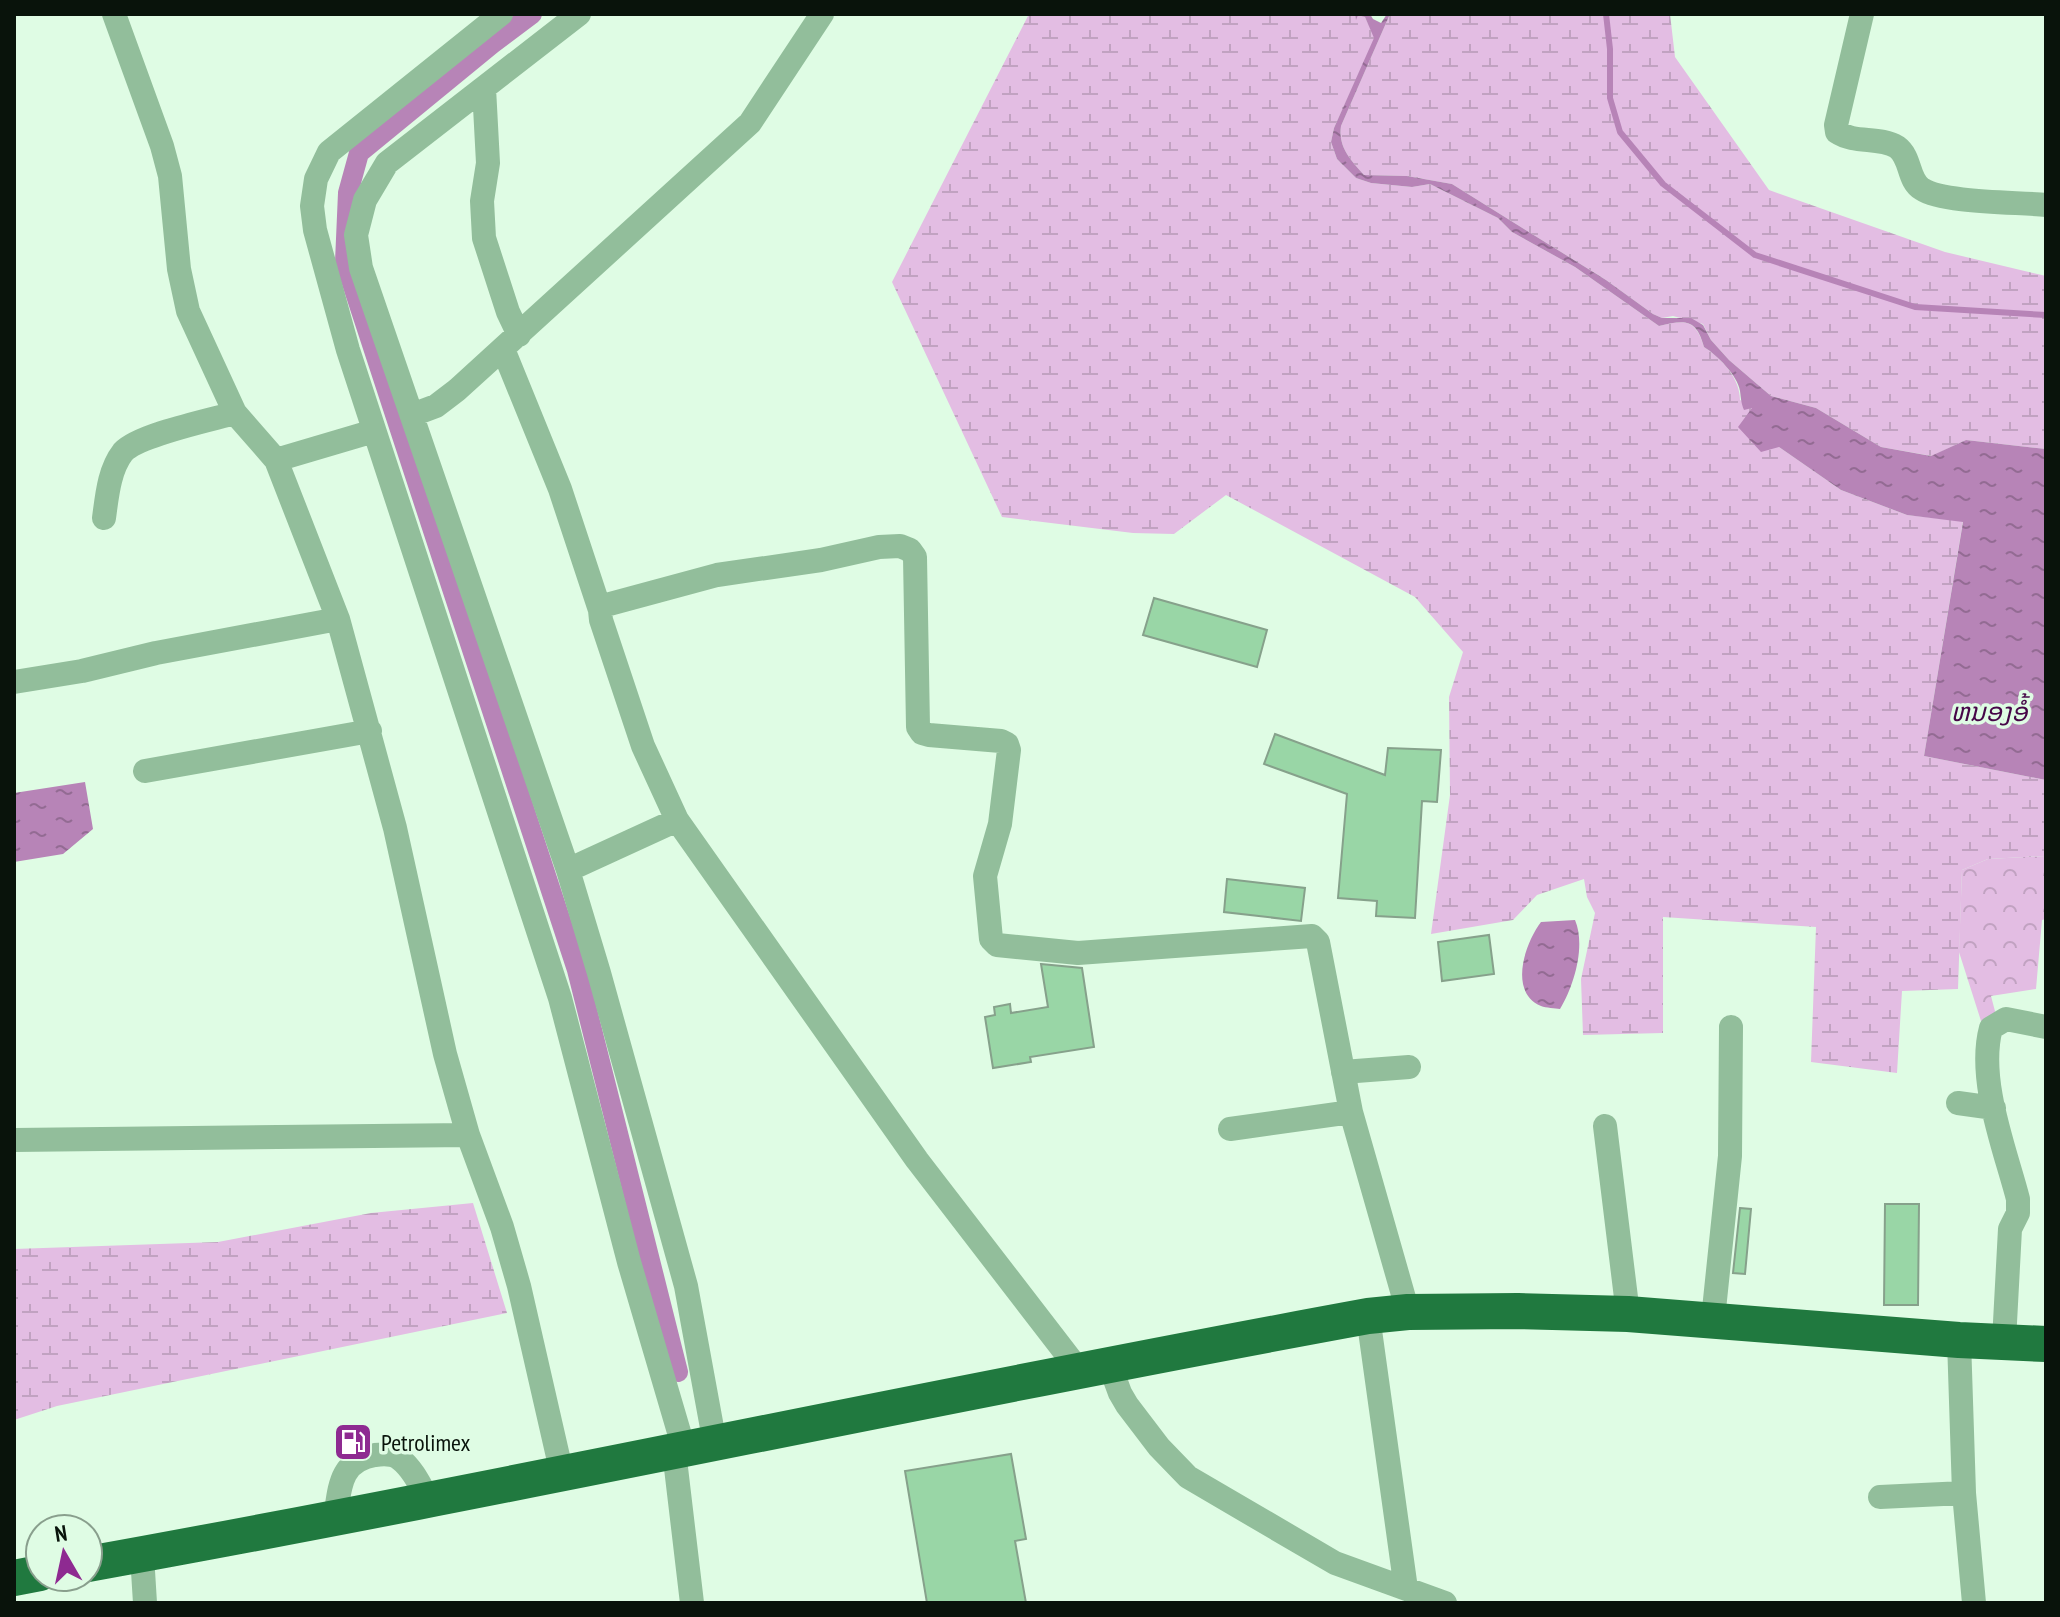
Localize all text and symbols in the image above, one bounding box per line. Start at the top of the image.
water label: ຫນອງອໍ້ [1951,693,2030,728]
fuel station icon: Petrolimex [332,1421,374,1463]
place label: Petrolimex [381,1427,470,1458]
north arrow [24,1513,104,1593]
text: N [53,1518,69,1548]

